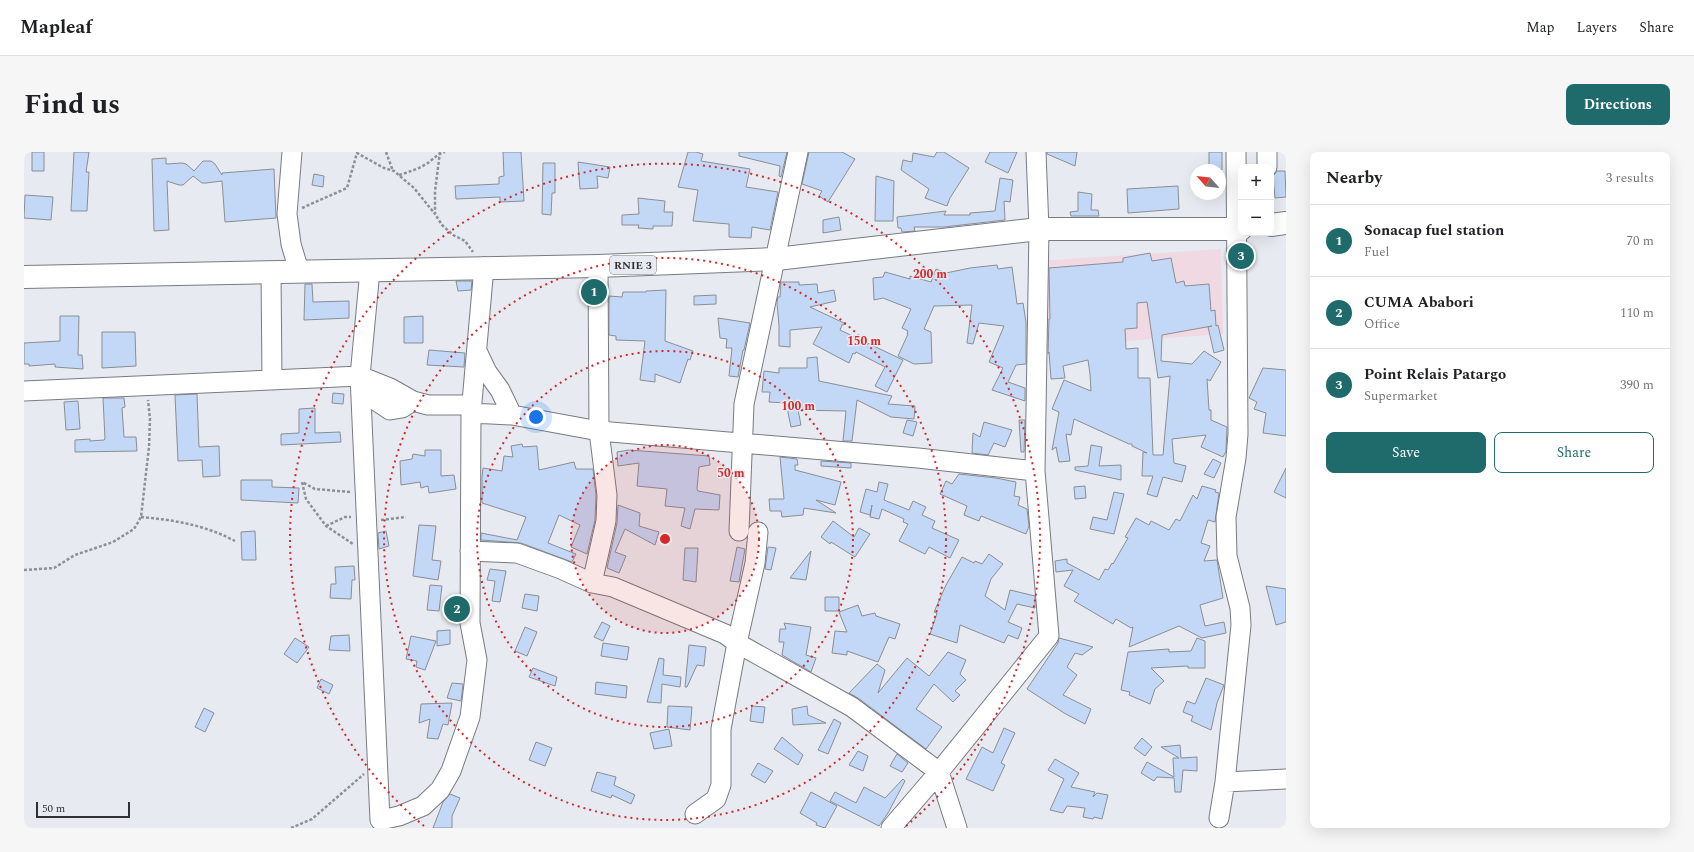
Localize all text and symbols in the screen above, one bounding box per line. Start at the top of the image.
text: Mapleaf [20,13,92,42]
text: Map [1526,17,1555,38]
text: Layers [1577,17,1617,38]
text: Share [1639,17,1674,38]
text: Find us [24,83,120,126]
button: Directions [1566,84,1670,125]
north arrow [1190,164,1226,200]
map controls [1238,164,1274,236]
button: + [1238,164,1274,200]
text: Nearby [1326,165,1382,191]
text: 3 results [1606,168,1654,188]
button: − [1238,200,1274,236]
text: Sonacap fuel station [1364,219,1504,242]
text: 1 [1335,231,1343,251]
text: 70 m [1627,231,1654,251]
pin: 3 [1228,241,1254,271]
text: Fuel [1364,242,1389,262]
road number: RNIE 3 [610,256,656,274]
text: 200 m [913,265,947,284]
pin: 1 [581,277,607,307]
text: CUMA Ababori [1364,291,1474,314]
text: 2 [1335,303,1343,323]
text: 110 m [1620,303,1654,323]
text: Office [1364,314,1400,334]
text: 150 m [847,332,881,351]
text: Point Relais Patargo [1364,363,1506,386]
text: 3 [1335,375,1343,395]
text: 390 m [1620,375,1654,395]
text: Supermarket [1364,386,1438,406]
text: 100 m [781,397,815,416]
your location [526,407,546,427]
button: Save [1326,432,1486,473]
button: Share [1494,432,1654,473]
text: 50 m [717,464,745,483]
centre of rings [658,532,672,546]
pin: 2 [444,594,470,624]
scale bar [36,800,130,819]
text: 50 m [42,800,65,817]

